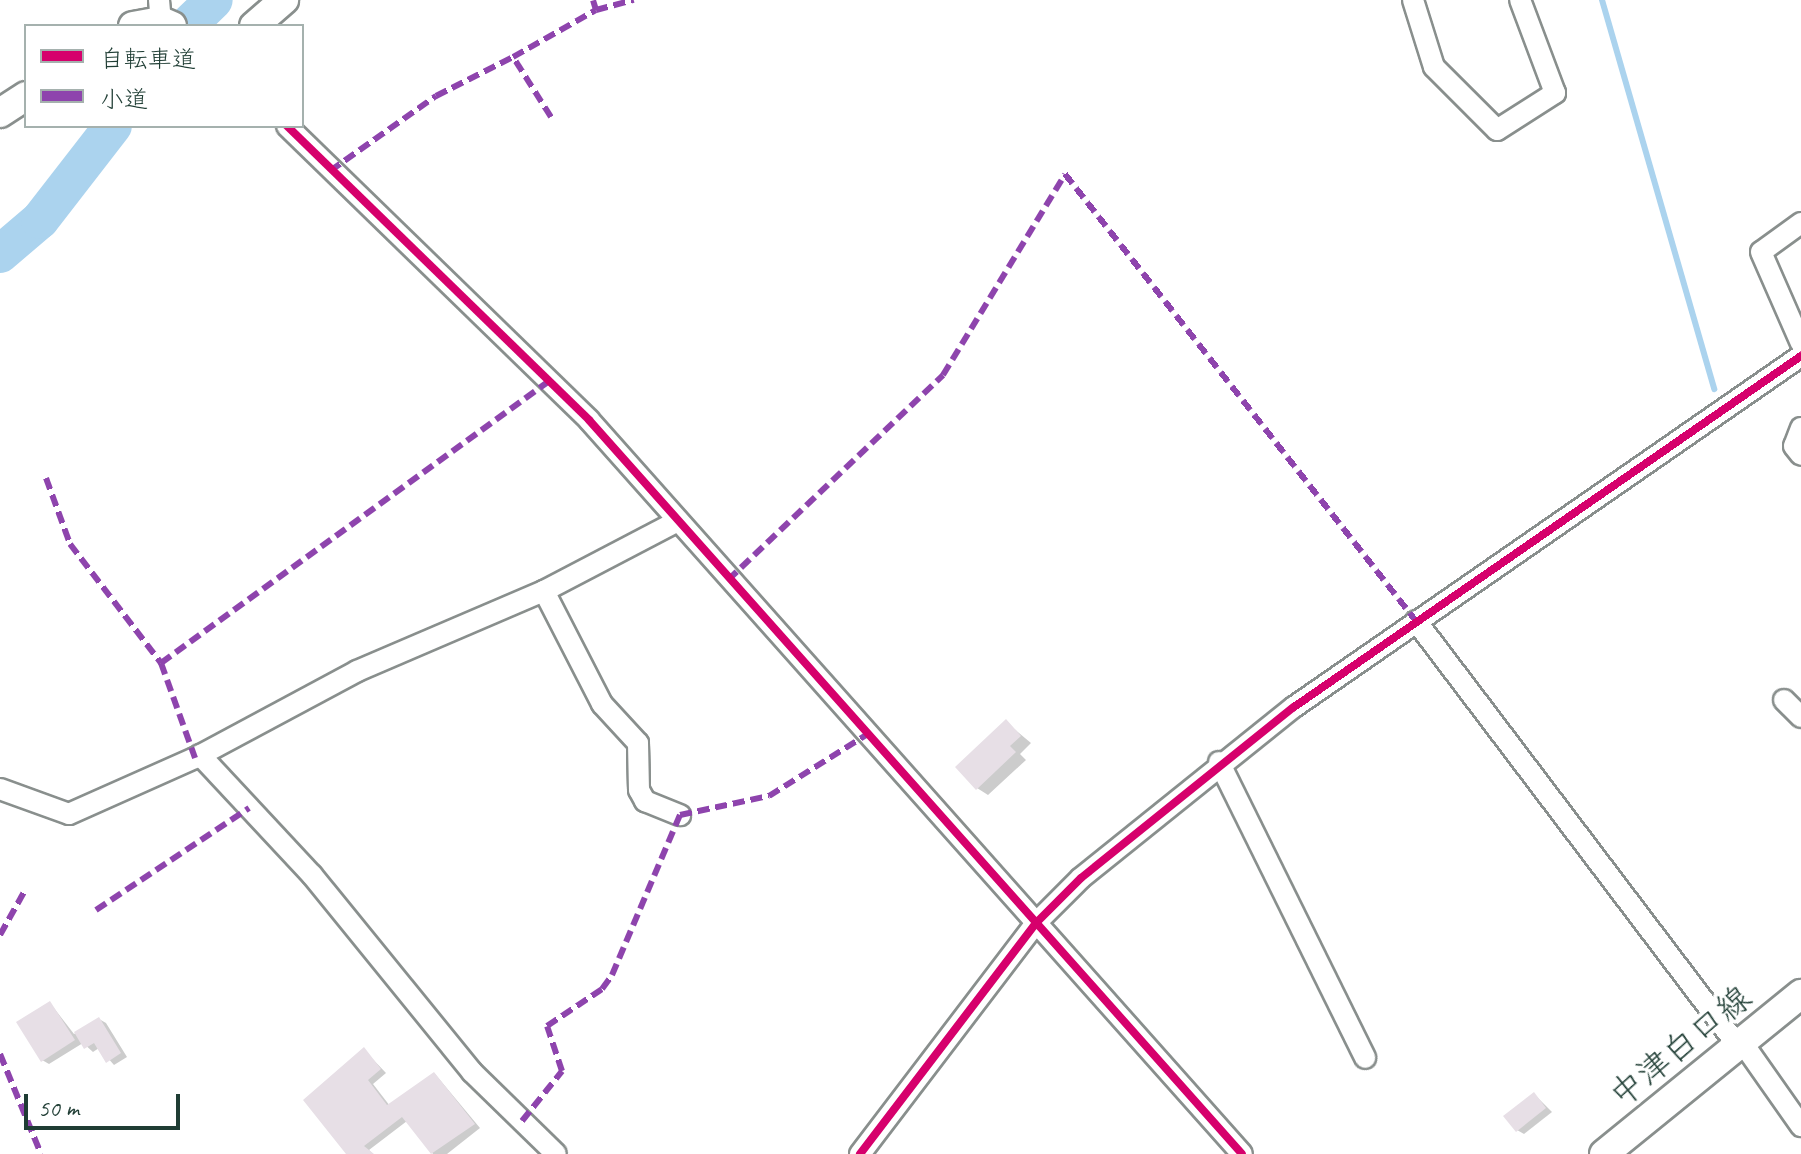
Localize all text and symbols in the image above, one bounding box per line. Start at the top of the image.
legend [24,24,304,128]
text: 自転車道 [100,44,196,74]
text: 小道 [100,84,148,114]
street label: 中津白口線 [1601,977,1759,1115]
scale bar [28,1078,184,1128]
text: 50 m [38,1093,79,1123]

